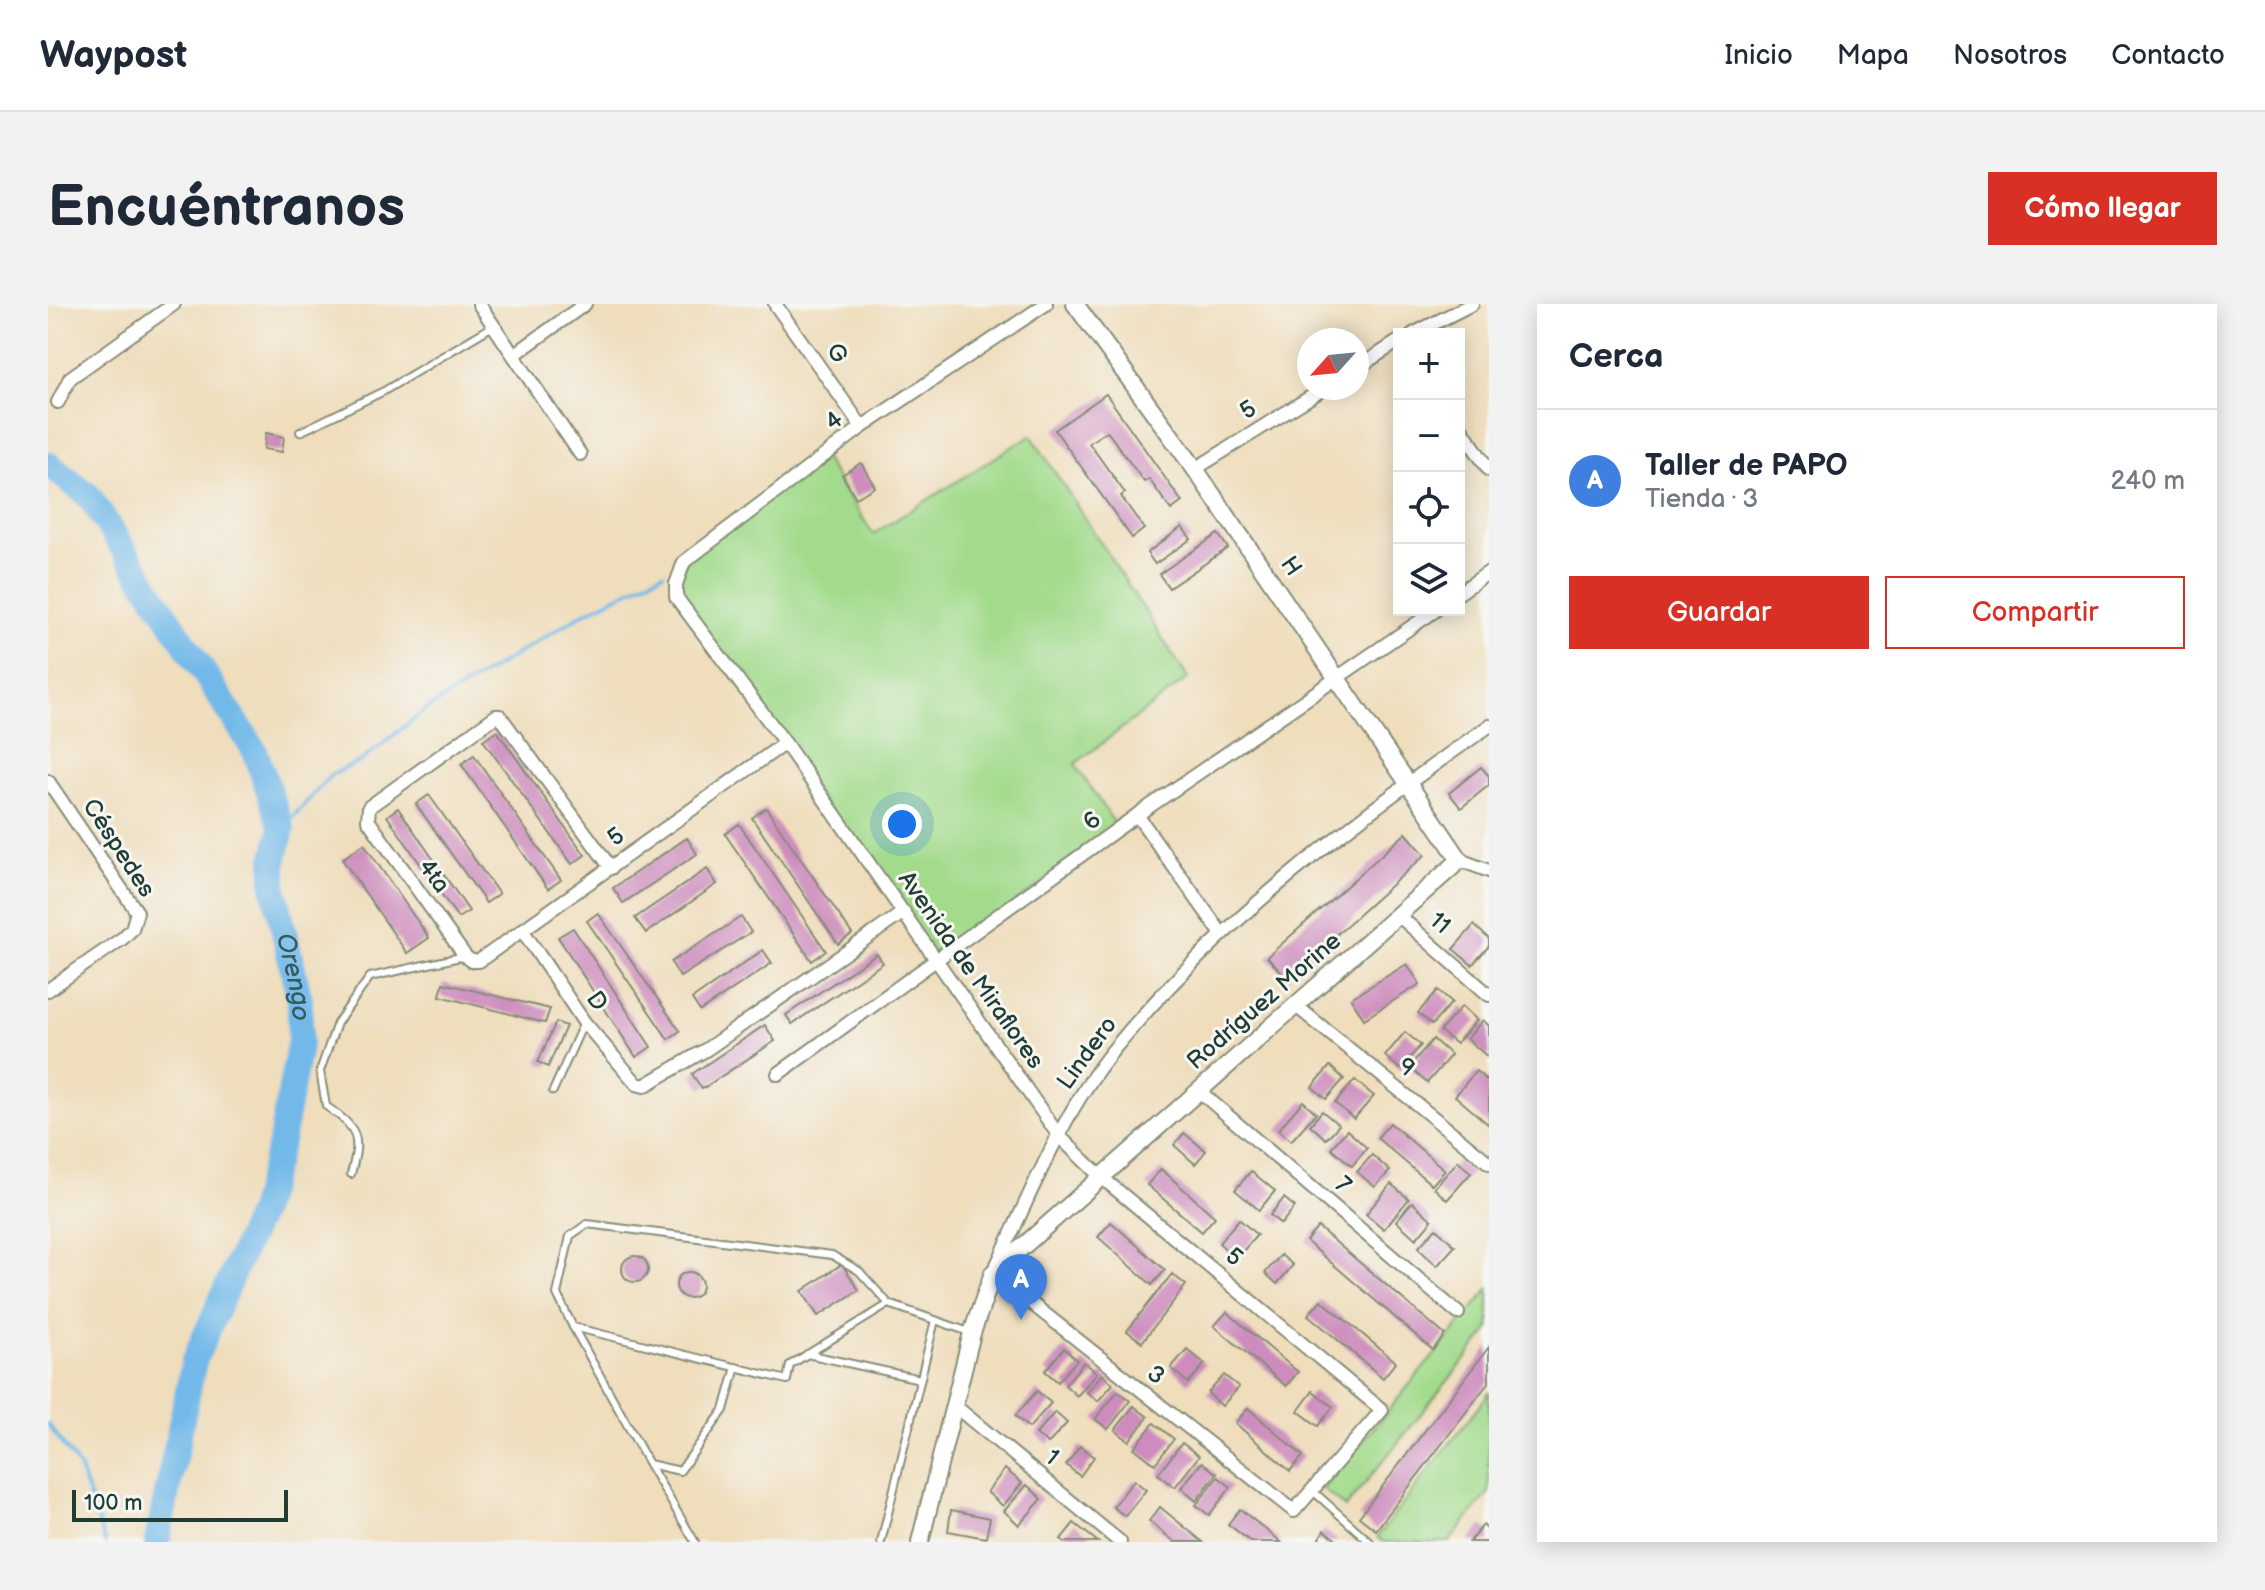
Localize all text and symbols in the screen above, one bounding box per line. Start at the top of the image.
text: Waypost [40,33,187,78]
text: Inicio [1724,39,1793,72]
text: Mapa [1837,39,1909,72]
text: Nosotros [1953,39,2067,72]
text: Contacto [2111,39,2225,72]
button: Cómo llegar [1988,172,2217,245]
text: Encuéntranos [48,175,405,242]
north arrow [1297,328,1369,400]
map controls [1393,328,1465,616]
button: + [1393,328,1465,400]
text: Cerca [1569,336,1664,377]
street label: G [820,337,854,369]
street label: 5 [1234,394,1262,426]
button: − [1393,400,1465,472]
street label: 4 [820,405,849,437]
text: Taller de PAPO [1645,448,1847,484]
text: A [1587,466,1603,497]
text: 240 m [2110,466,2185,497]
button: locate [1393,472,1465,544]
text: Tienda · 3 [1645,484,1758,515]
button: layers [1393,544,1465,616]
street label: H [1274,551,1308,581]
button: Guardar [1569,576,1869,649]
button: Compartir [1885,576,2185,649]
street label: Céspedes [76,793,162,903]
your location [882,804,922,844]
street label: 6 [1078,805,1106,837]
street label: 5 [602,821,630,853]
street label: 4ta [412,853,456,899]
street label: Avenida de Miraflores [892,866,1050,1074]
street label: 11 [1423,906,1457,940]
street label: Rodríguez Morine [1181,926,1347,1076]
water label: Orengo [269,930,316,1021]
street label: D [580,986,614,1016]
street label: Lindero [1051,1011,1123,1095]
street label: 9 [1391,1051,1421,1083]
street label: 7 [1329,1170,1357,1200]
street label: 5 [1219,1241,1249,1273]
pin: A [995,1254,1047,1320]
street label: 3 [1141,1359,1171,1391]
street label: 1 [1039,1443,1065,1471]
scale bar [72,1486,288,1522]
text: 100 m [84,1490,143,1517]

